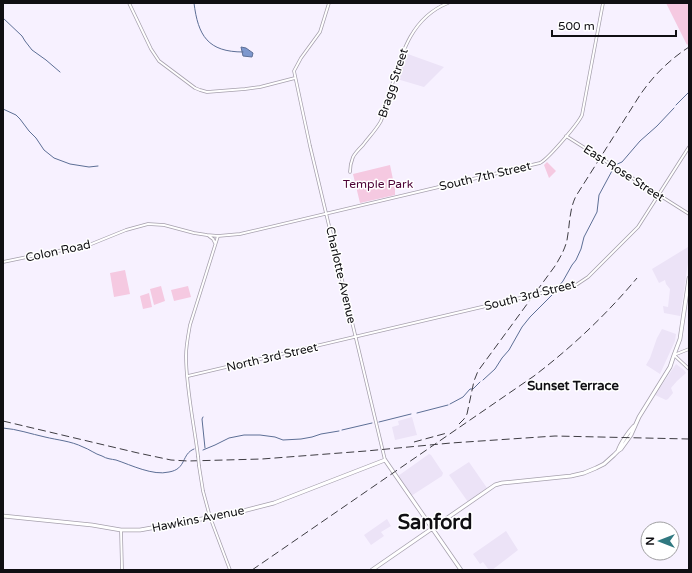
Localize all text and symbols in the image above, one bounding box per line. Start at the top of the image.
scale bar [552,12,676,38]
text: 500 m [558,19,595,33]
street label: Bragg Street [375,46,411,119]
street label: East Rose Street [581,142,667,205]
street label: South 7th Street [438,159,533,193]
park label: Temple Park [343,177,414,191]
street label: Charlotte Avenue [323,225,359,325]
street label: Colon Road [24,237,92,265]
street label: South 3rd Street [483,277,578,313]
street label: North 3rd Street [225,340,319,374]
district label: Sunset Terrace [527,378,619,394]
street label: Hawkins Avenue [151,503,246,535]
district label: Sanford [398,511,472,535]
north arrow [640,521,680,561]
text: N [644,537,657,545]

